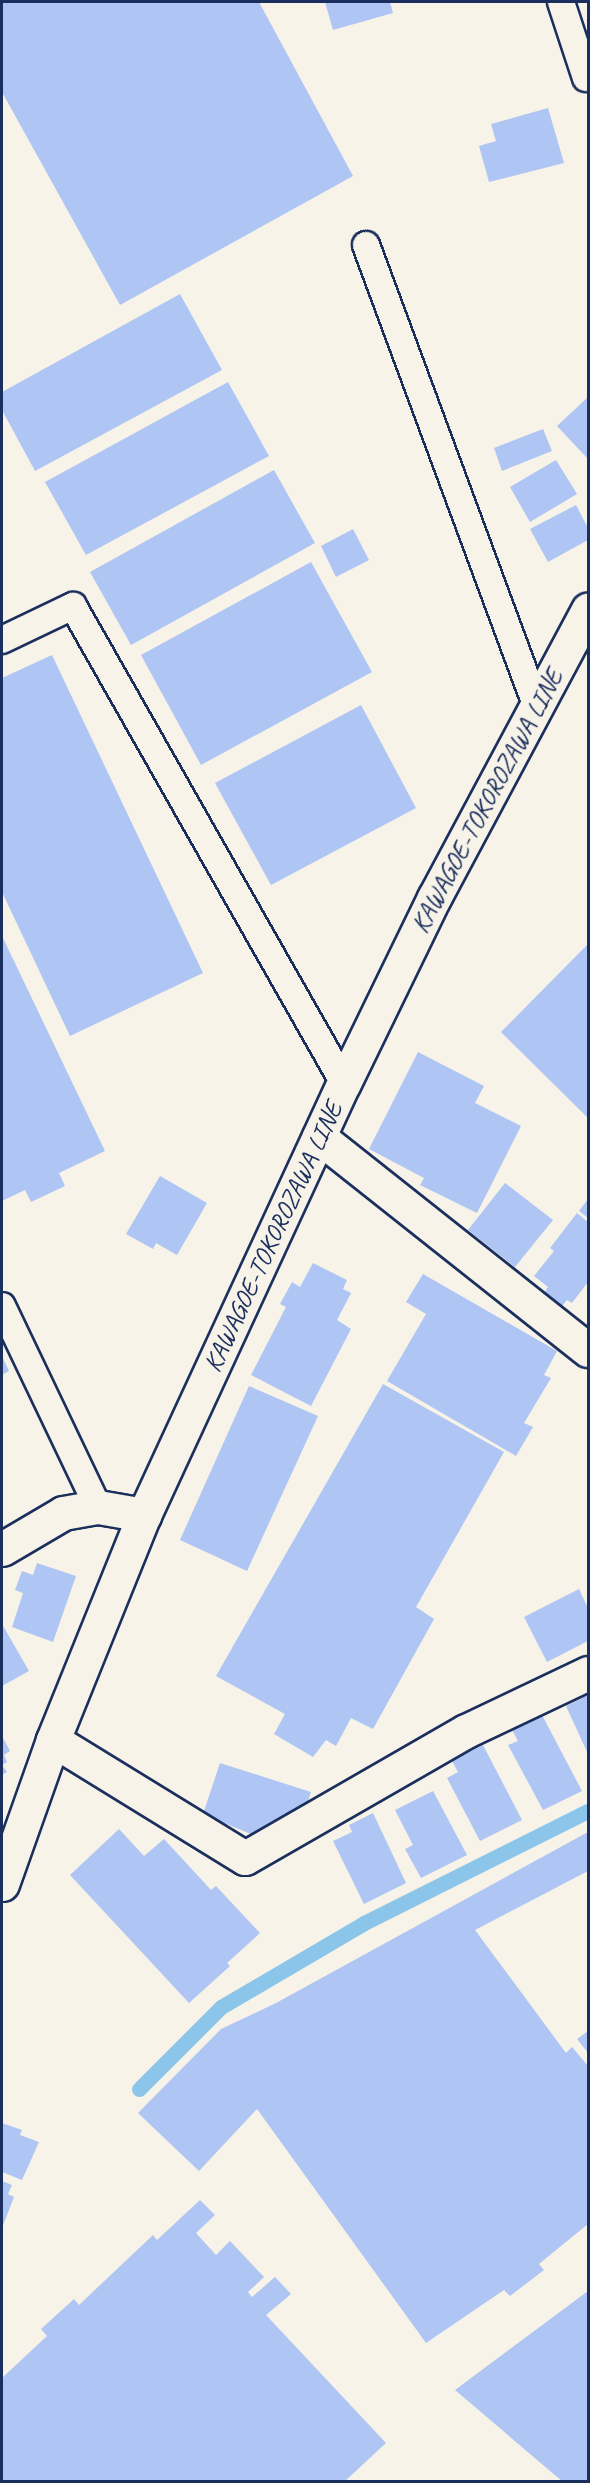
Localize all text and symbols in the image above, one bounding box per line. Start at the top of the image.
street label: KAWAGOE-TOKOROZAWA LINE [405,664,569,938]
street label: KAWAGOE-TOKOROZAWA LINE [197,1098,349,1376]

